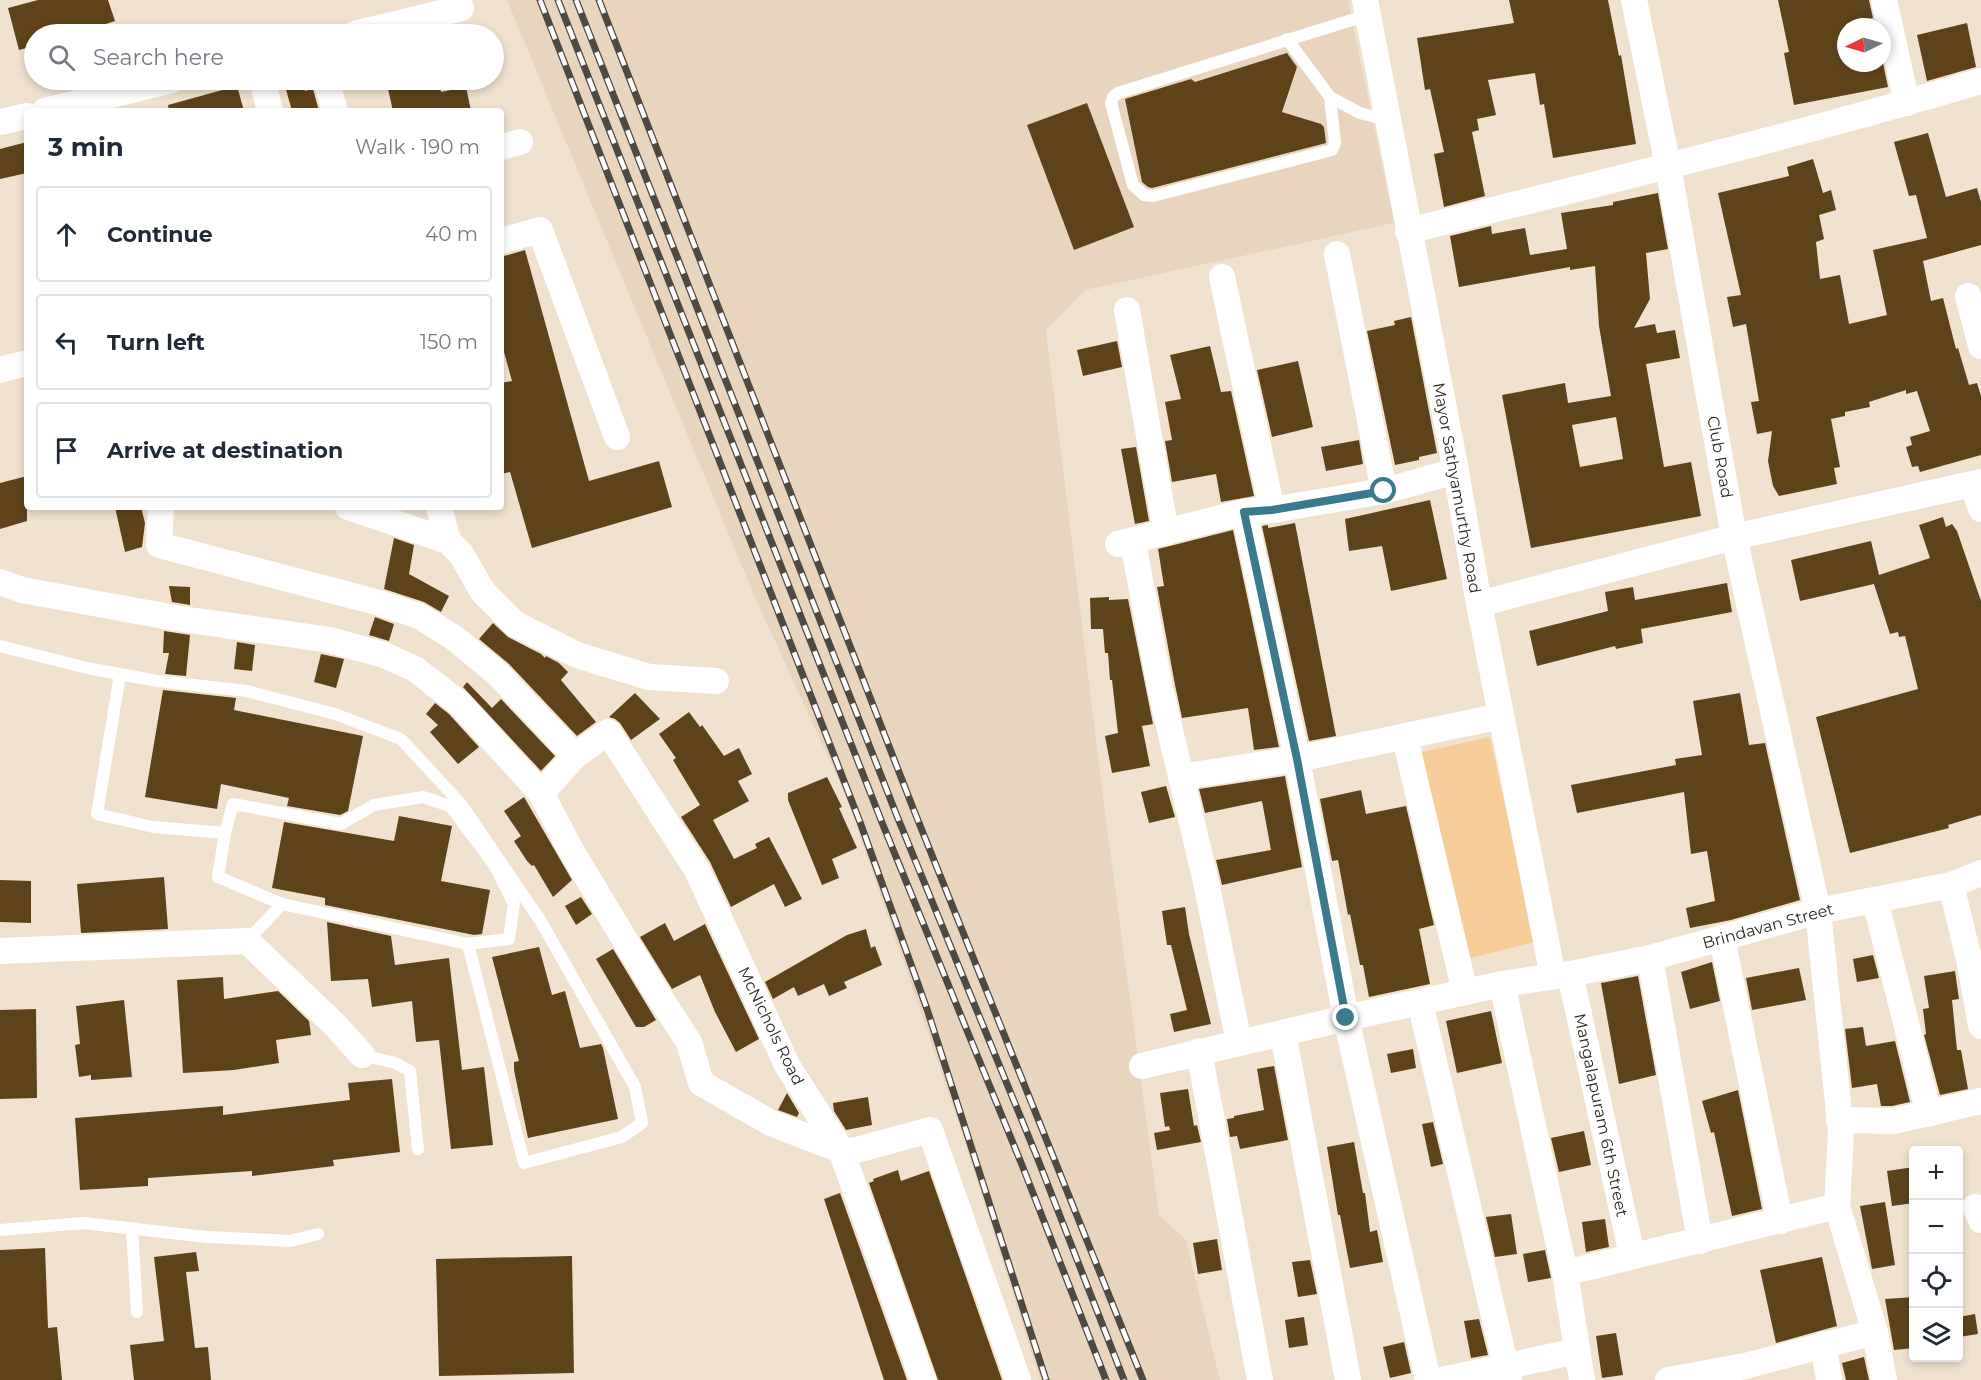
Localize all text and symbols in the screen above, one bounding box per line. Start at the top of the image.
north arrow [1837,18,1891,72]
search box [24,24,504,90]
icon: search [45,41,78,74]
text: Search here [93,44,224,71]
text: 3 min [48,131,124,163]
text: Walk · 190 m [355,135,480,159]
icon: ahead [50,218,83,251]
text: Continue [107,221,213,248]
text: 40 m [425,222,478,246]
icon: left [50,326,83,359]
text: Turn left [107,329,205,356]
text: 150 m [420,330,478,354]
street label: Mayor Sathyamurthy Road [1429,381,1485,595]
street label: Club Road [1703,414,1737,500]
icon: arrive [50,434,83,467]
text: Arrive at destination [107,437,343,464]
route start [1370,477,1396,503]
street label: Brindavan Street [1700,899,1836,953]
street label: McNichols Road [734,964,808,1088]
route end [1332,1004,1358,1030]
street label: Mangalapuram 6th Street [1570,1012,1632,1219]
map controls [1909,1146,1963,1362]
button: + [1909,1146,1963,1200]
button: − [1909,1200,1963,1254]
button: locate [1909,1254,1963,1308]
button: layers [1909,1308,1963,1362]

